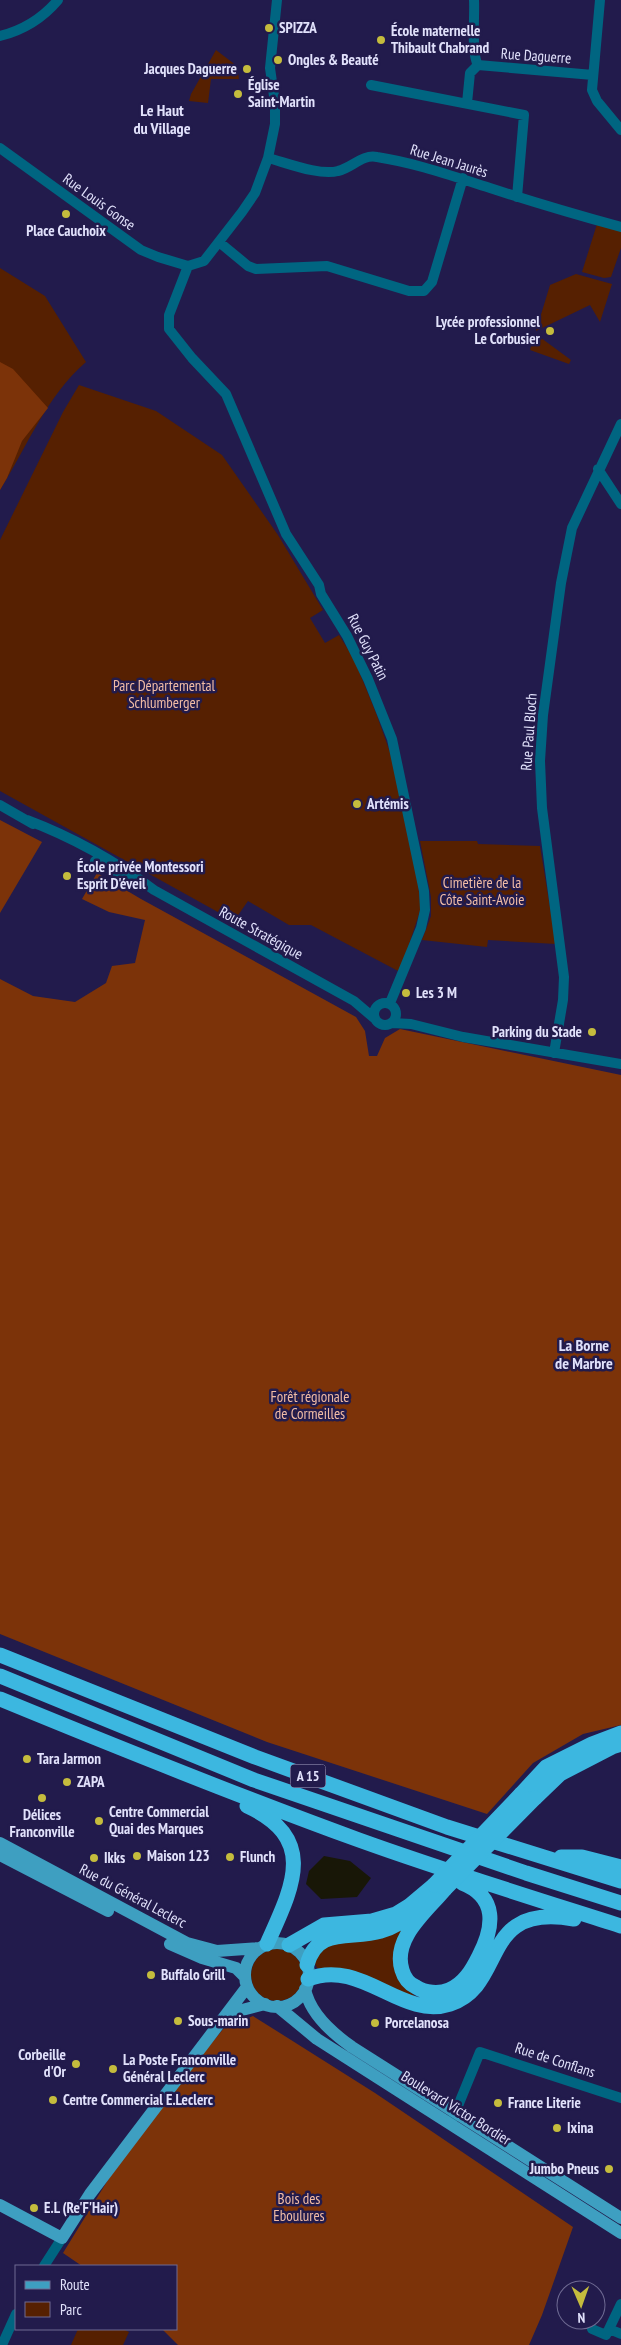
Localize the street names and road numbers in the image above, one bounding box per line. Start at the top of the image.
street label: Rue Daguerre [500,44,572,67]
street label: Rue Jean Jaurès [408,140,490,181]
street label: Rue Louis Gonse [59,169,139,234]
street label: Rue Guy Patin [344,611,393,683]
street label: Rue Paul Bloch [516,693,541,771]
street label: Route Stratégique [216,902,306,963]
road number: A 15 [290,1764,326,1788]
street label: Rue du Général Leclerc [76,1859,191,1932]
street label: Rue de Conflans [513,2038,598,2081]
street label: Boulevard Victor Bordier [398,2066,515,2149]

